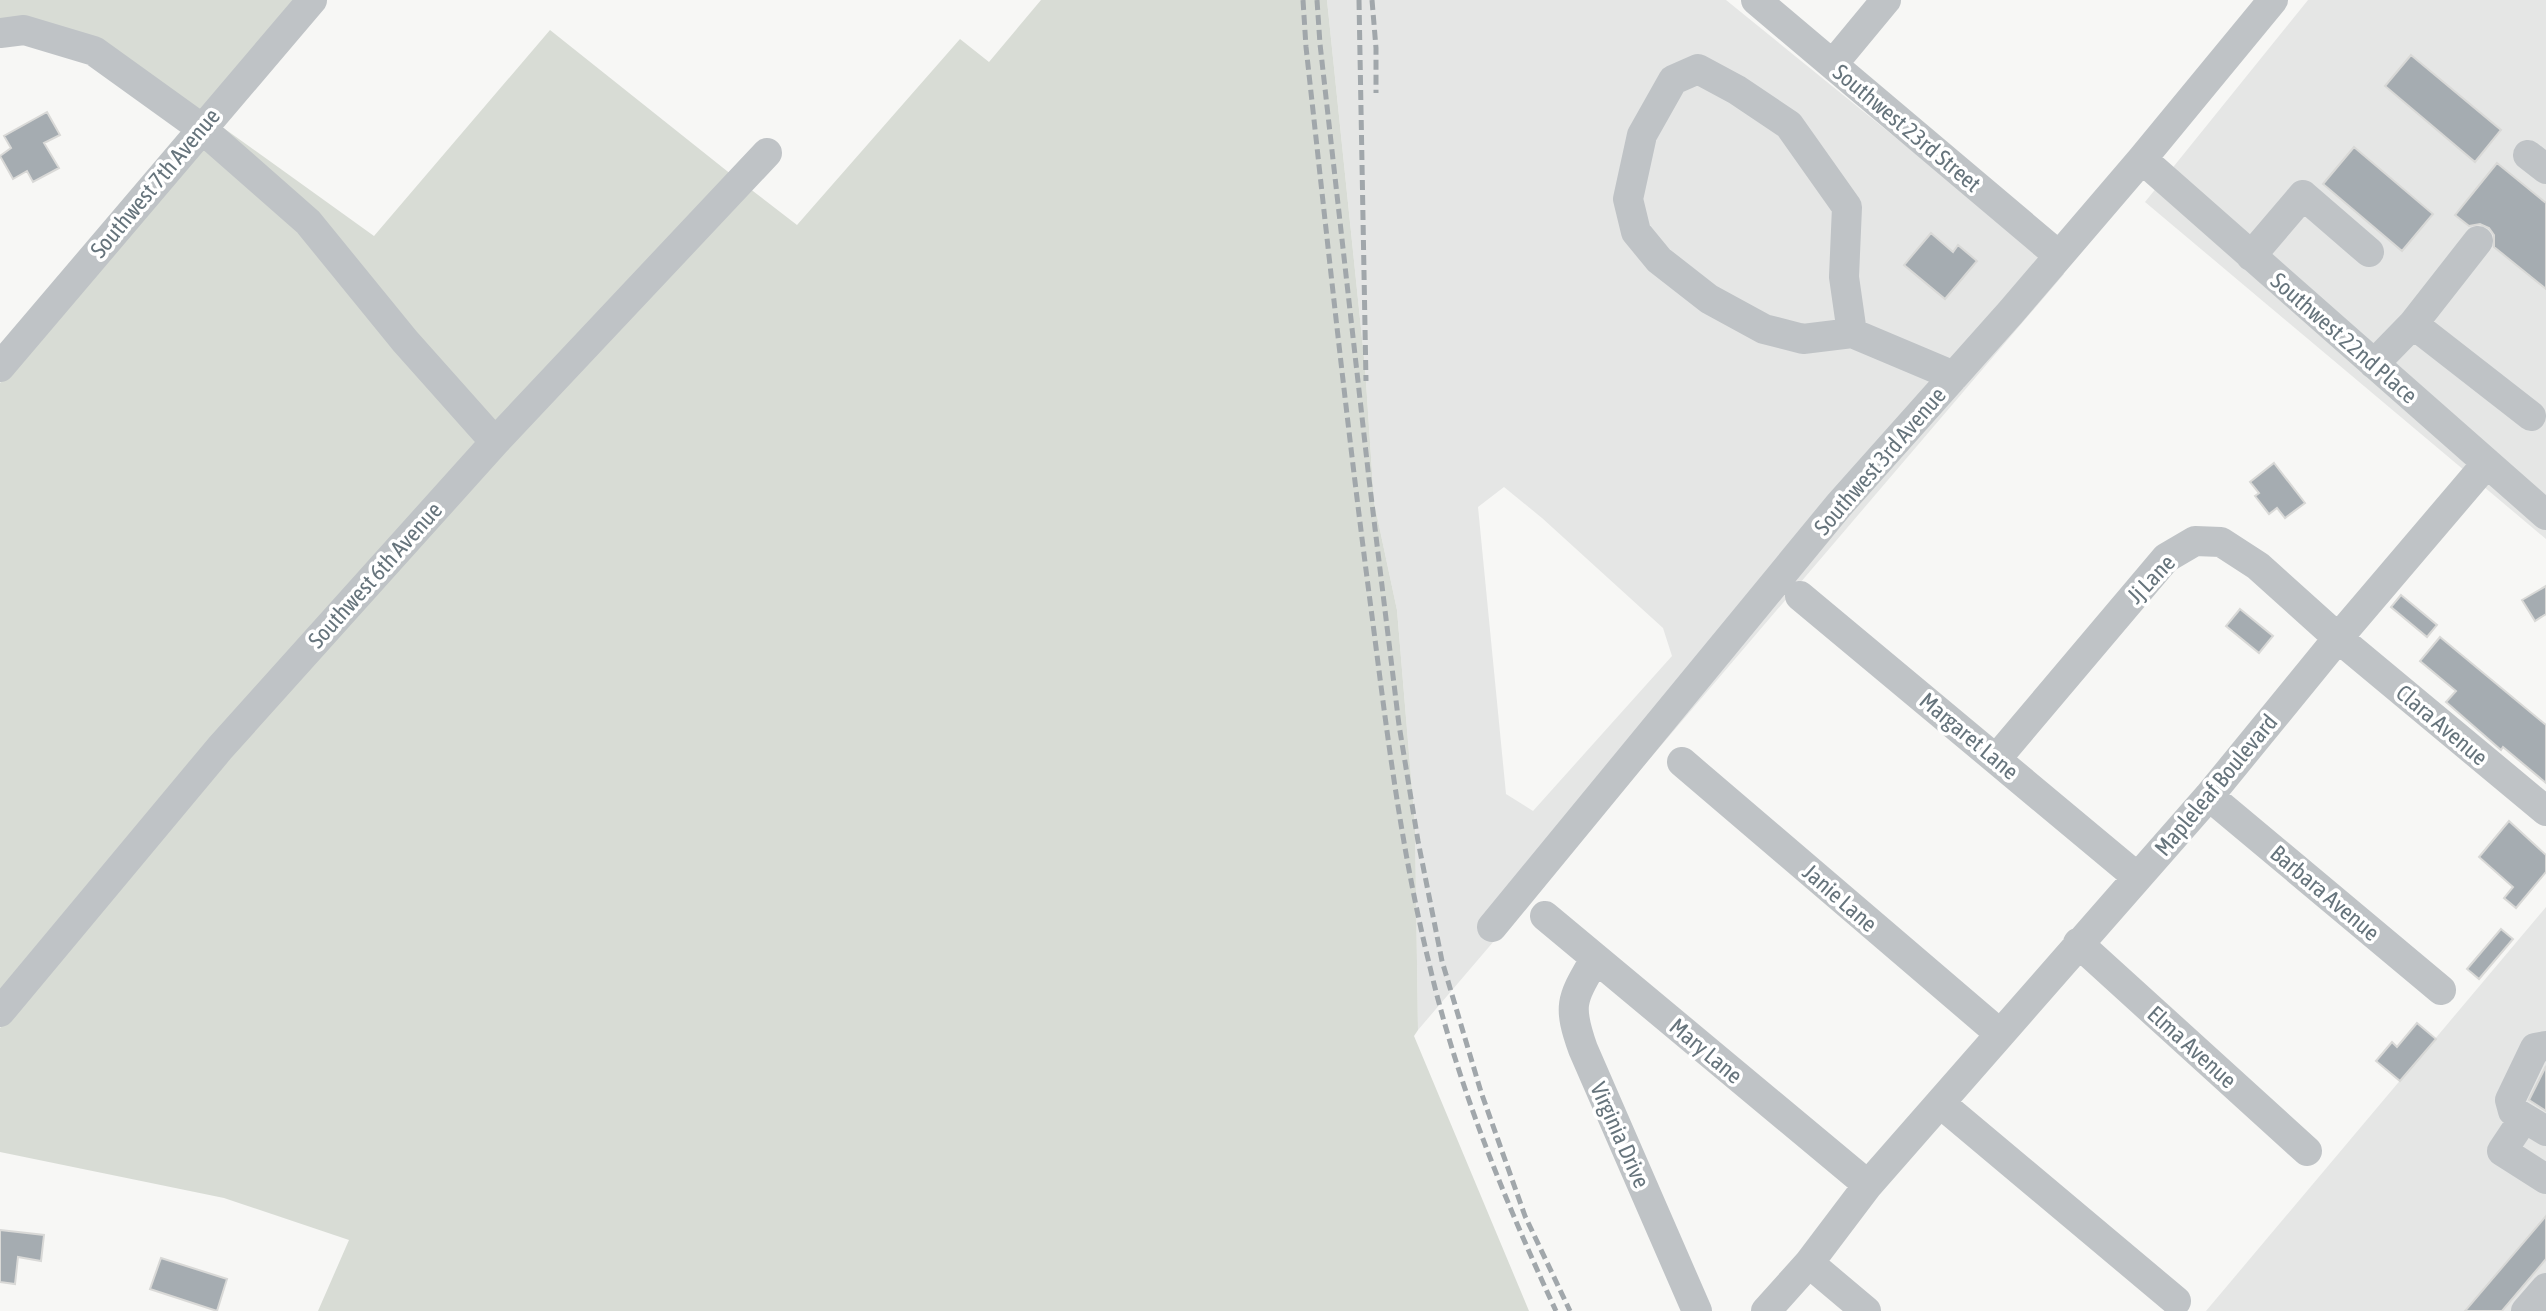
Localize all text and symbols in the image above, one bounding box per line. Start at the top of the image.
street label: Southwest 23rd Street [1828,59,1986,197]
street label: Southwest 7th Avenue [85,103,225,263]
street label: Southwest 22nd Place [2266,267,2422,409]
street label: Southwest 3rd Avenue [1809,382,1951,540]
street label: Southwest 6th Avenue [303,497,447,653]
street label: Jj Lane [2122,549,2180,609]
street label: Clara Avenue [2391,679,2493,771]
street label: Margaret Lane [1914,687,2024,785]
street label: Mapleleaf Boulevard [2149,709,2283,861]
street label: Barbara Avenue [2265,840,2385,946]
street label: Janie Lane [1798,859,1882,937]
street label: Elma Avenue [2142,1001,2242,1093]
street label: Mary Lane [1664,1013,1748,1089]
street label: Virginia Drive [1585,1078,1655,1192]

